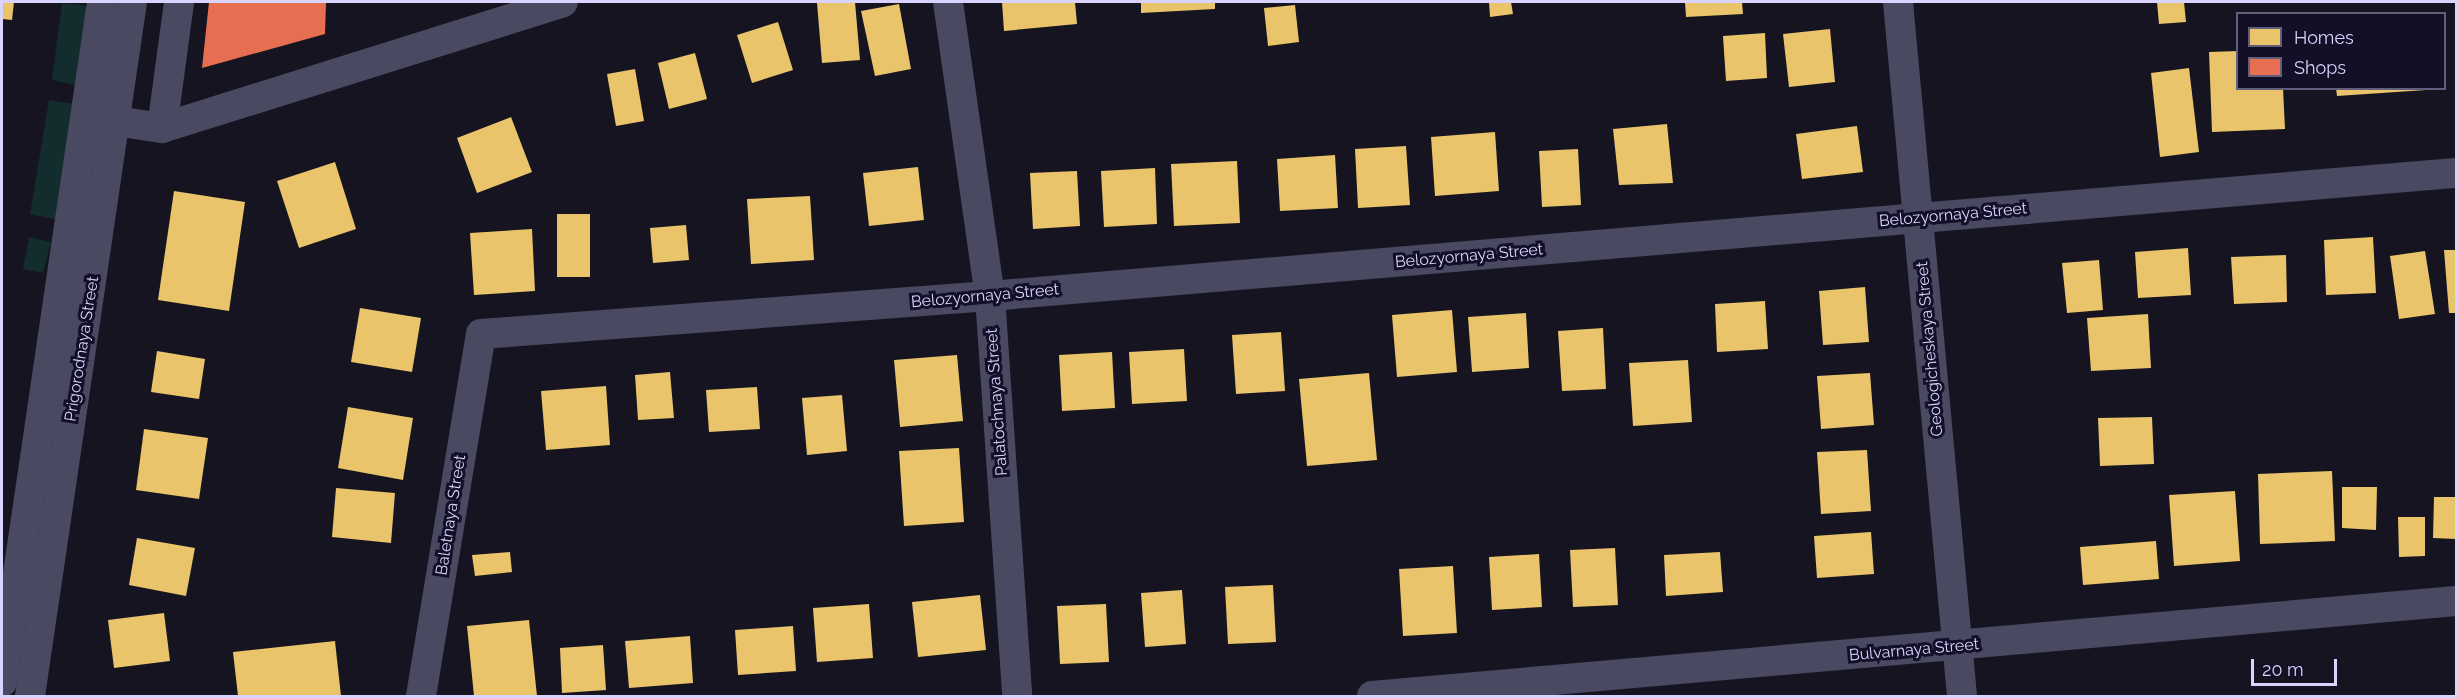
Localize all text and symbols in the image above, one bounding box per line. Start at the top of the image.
legend [2236,12,2446,90]
text: Homes [2294,27,2354,48]
text: Shops [2294,57,2346,78]
street label: Belozyornaya Street [1878,199,2028,231]
street label: Belozyornaya Street [1394,240,1544,272]
street label: Geologicheskaya Street [1913,261,1947,437]
street label: Prigorodnaya Street [61,275,103,423]
street label: Belozyornaya Street [910,280,1060,312]
street label: Palatochnaya Street [982,328,1012,476]
street label: Baletnaya Street [432,453,470,577]
street label: Bulvarnaya Street [1848,635,1980,665]
scale bar [2254,647,2340,685]
text: 20 m [2262,659,2304,680]

